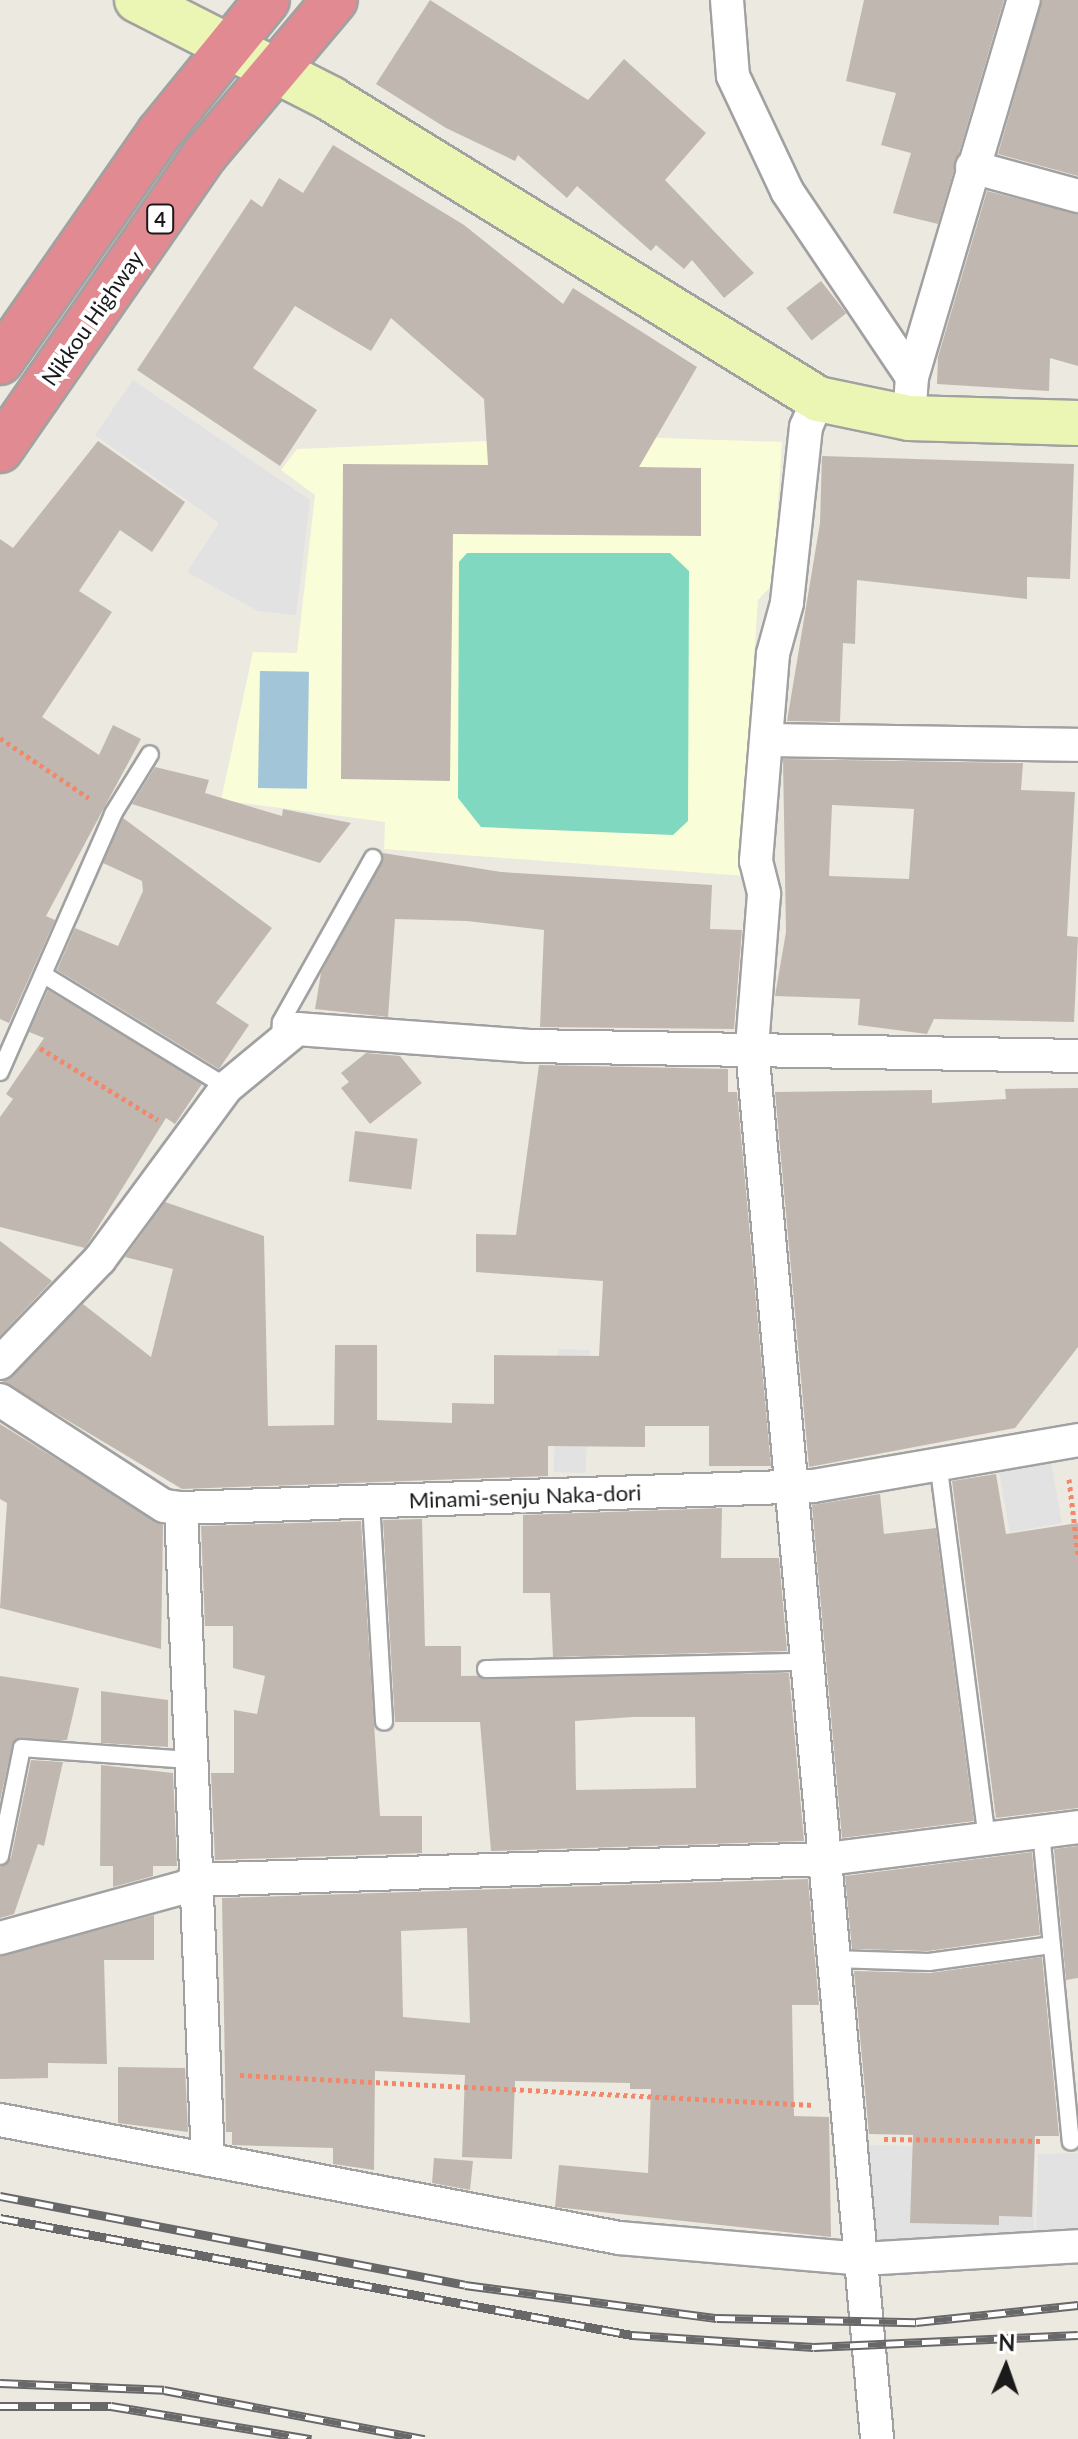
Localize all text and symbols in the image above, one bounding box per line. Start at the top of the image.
road number: 4 [146,203,174,235]
street label: Nikkou Highway [36,245,148,391]
street label: Minami-senju Naka-dori [408,1479,642,1513]
north arrow [966,2327,1046,2407]
text: N [998,2329,1016,2356]

